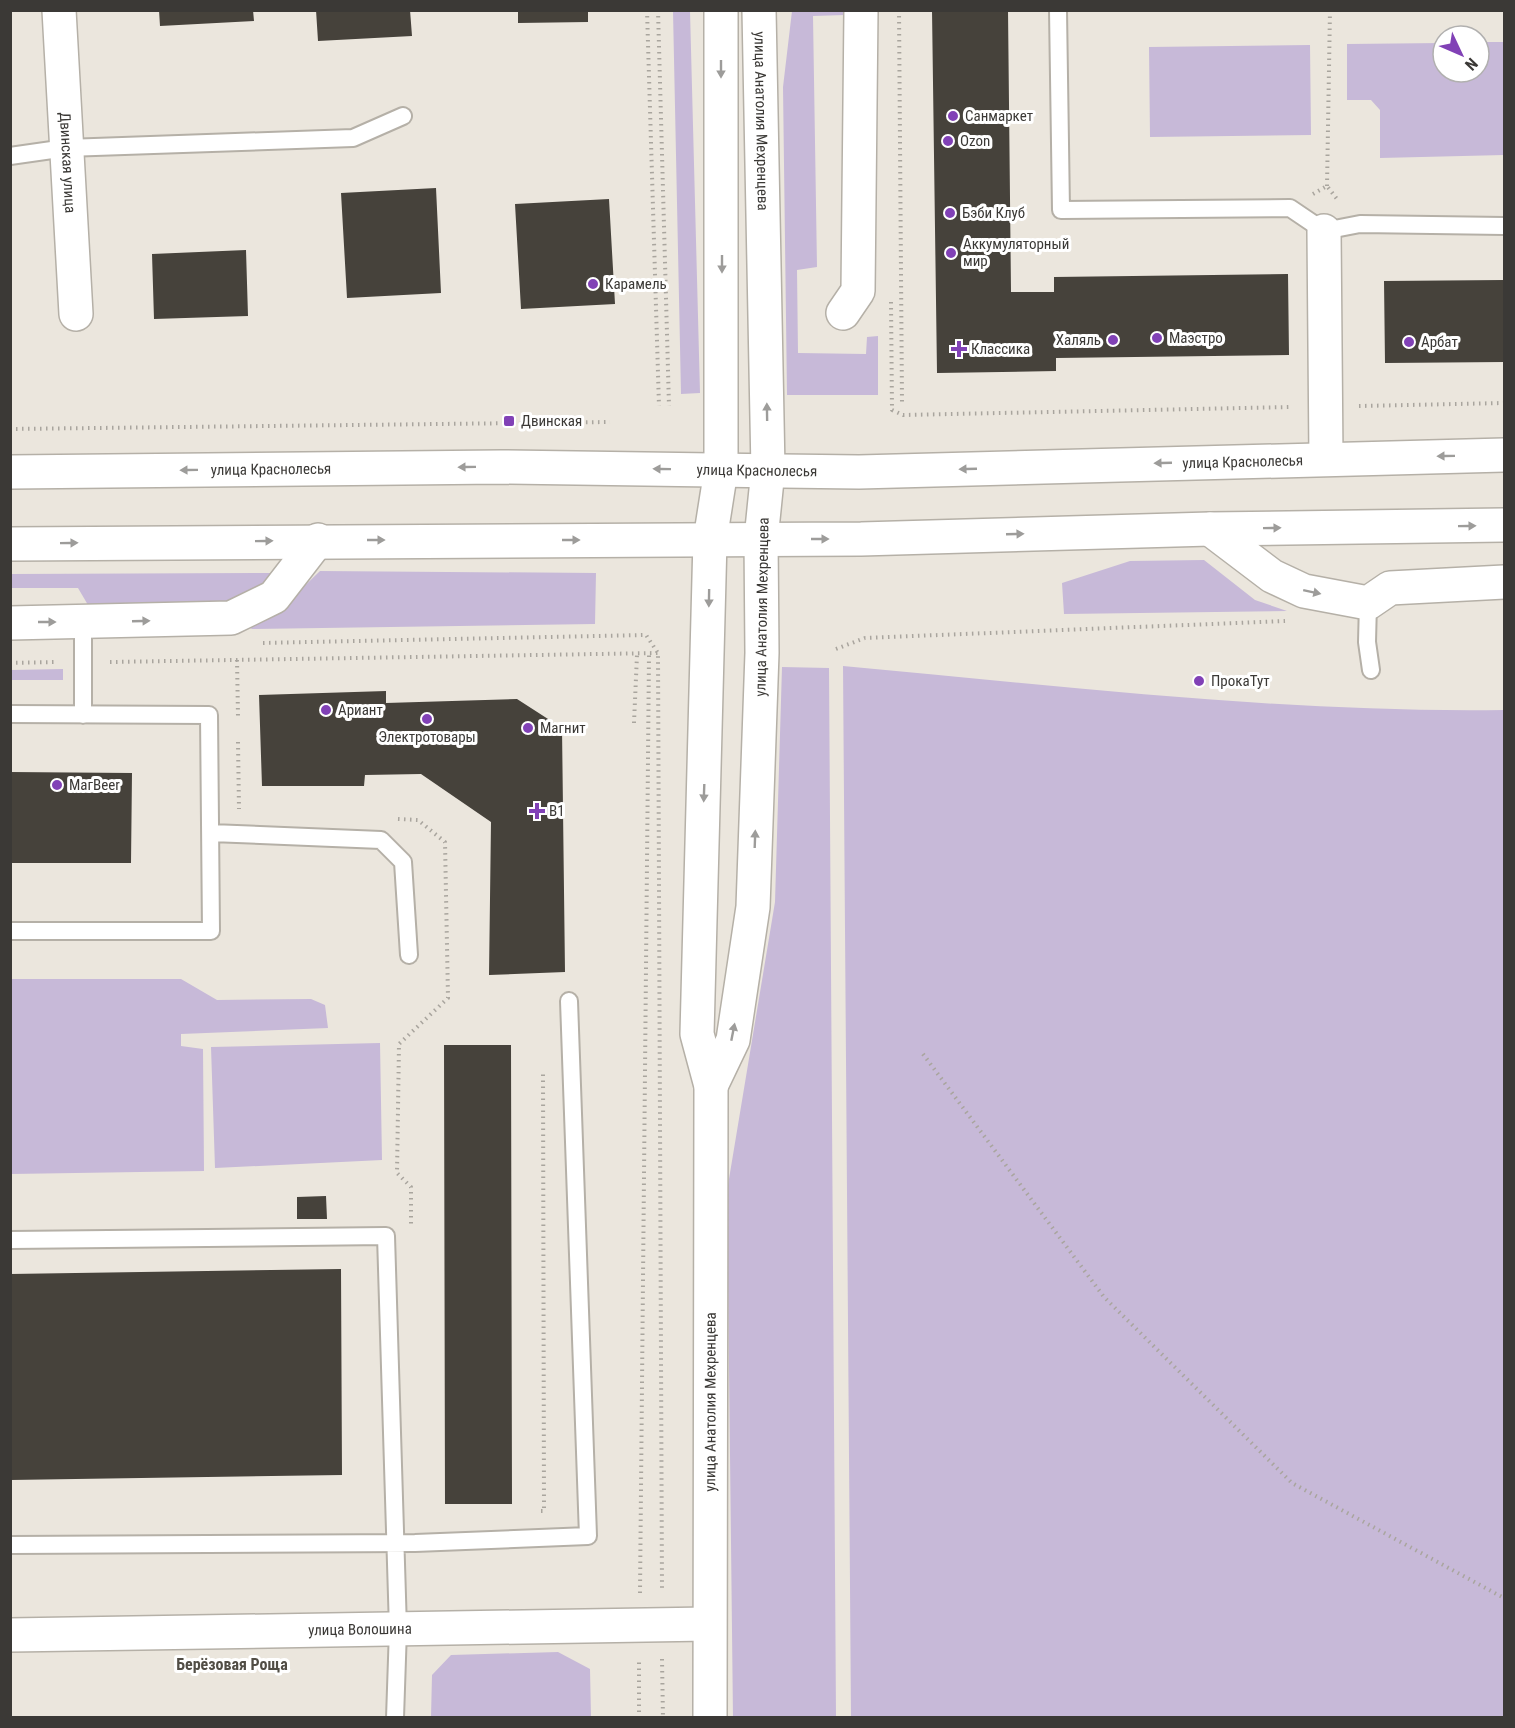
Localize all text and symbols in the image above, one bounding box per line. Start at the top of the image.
north arrow [1431,24,1491,84]
street label: улица Анатолия Мехренцева [750,31,772,211]
text: N [1461,54,1482,74]
one-way arrow [716,59,726,78]
place label: Санмаркет [965,107,1033,125]
marker: Санмаркет [946,109,960,123]
street label: Двинская улица [56,112,79,214]
place label: Ozon [960,132,990,150]
marker: Ozon [941,134,955,148]
place label: Бэби Клуб [962,204,1025,222]
marker: Бэби Клуб [943,206,957,220]
place label: Аккумуляторный мир [963,235,1069,270]
marker: Аккумуляторный мир [944,246,958,260]
one-way arrow [717,254,727,273]
place label: Карамель [605,275,667,293]
marker: Карамель [586,277,600,291]
place label: Маэстро [1169,329,1223,347]
place label: Халяль [1056,331,1101,349]
marker: Маэстро [1150,331,1164,345]
marker: Халяль [1106,333,1120,347]
place label: Арбат [1421,333,1458,351]
marker: Арбат [1402,335,1416,349]
place label: Классика [971,340,1030,358]
marker: Классика [952,342,966,356]
one-way arrow [762,402,772,421]
place label: Двинская [521,412,582,430]
marker: Двинская [502,414,516,428]
street label: улица Краснолесья [1182,451,1303,472]
one-way arrow [1437,451,1456,461]
one-way arrow [1153,458,1172,468]
street label: улица Краснолесья [211,460,331,479]
street label: улица Краснолесья [696,461,817,480]
one-way arrow [458,462,477,472]
one-way arrow [653,464,672,474]
one-way arrow [959,464,978,473]
one-way arrow [179,465,198,475]
street label: улица Анатолия Мехренцева [751,517,773,697]
one-way arrow [1458,521,1477,530]
one-way arrow [1263,523,1282,533]
one-way arrow [1005,529,1024,539]
one-way arrow [810,534,829,544]
one-way arrow [367,535,386,545]
one-way arrow [562,535,581,545]
one-way arrow [254,536,273,546]
one-way arrow [59,539,78,548]
one-way arrow [1303,588,1322,597]
one-way arrow [704,589,714,608]
one-way arrow [132,616,151,625]
one-way arrow [37,618,56,627]
place label: ПрокаТут [1211,672,1270,690]
marker: ПрокаТут [1192,674,1206,688]
place label: Ариант [338,701,383,719]
marker: Ариант [319,703,333,717]
marker: Электротовары [420,712,434,726]
place label: Магнит [540,719,586,737]
marker: Магнит [521,721,535,735]
place label: Электротовары [378,728,476,746]
place label: МагBeer [69,776,120,794]
marker: МагBeer [50,778,64,792]
one-way arrow [699,783,709,802]
place label: B1 [549,802,565,820]
marker: B1 [530,804,544,818]
one-way arrow [751,829,760,848]
one-way arrow [729,1022,738,1041]
street label: улица Анатолия Мехренцева [701,1312,720,1492]
street label: улица Волошина [308,1620,412,1639]
district label: Берёзовая Роща [176,1655,288,1674]

